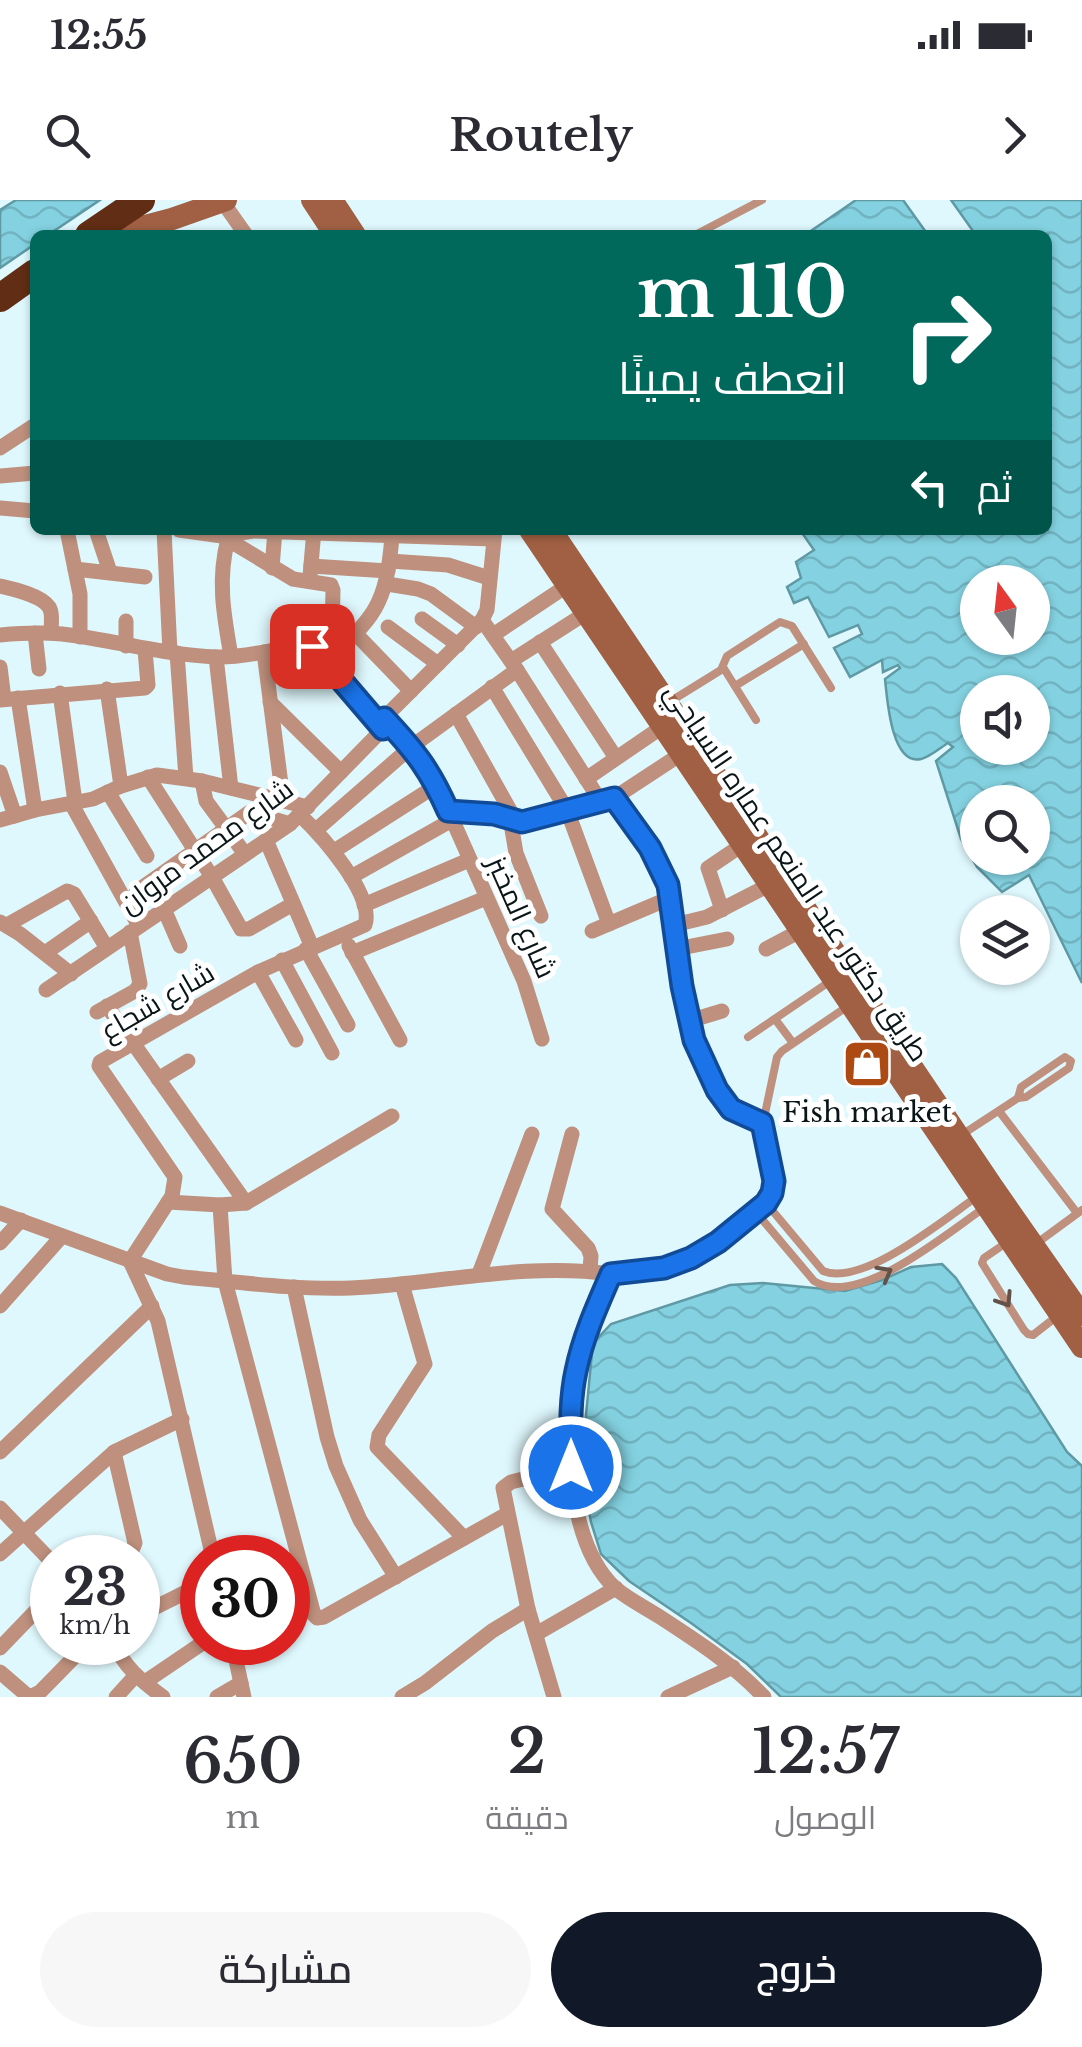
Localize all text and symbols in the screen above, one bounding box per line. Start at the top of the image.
text: 12:55 [50,12,147,59]
text: Routely [449,107,633,163]
icon: search [40,108,95,163]
icon: forward [987,108,1042,163]
text: 110 m [637,249,847,336]
icon: right [882,270,1012,400]
text: انعطف يمينًا [618,350,847,406]
icon: left [902,460,957,515]
text: ثم [977,465,1012,512]
north arrow [960,565,1050,655]
map controls [960,565,1050,985]
pin [270,604,355,689]
icon: arrive [285,619,340,674]
button: sound [960,675,1050,765]
street label: طريق دكتور عبد المنعم عماره السياحي [653,676,937,1070]
street label: شارع محمد مروان [112,771,301,922]
button: search [960,785,1050,875]
street label: شارع المخبز [477,849,564,984]
button: layers [960,895,1050,985]
street label: شارع شجاع [94,955,221,1049]
shop icon: Fish market [841,1038,893,1090]
place label: Fish market [782,1095,952,1130]
one-way arrow [874,1265,892,1285]
one-way arrow [992,1290,1011,1308]
position arrow [519,1415,623,1519]
speed limit sign: 30 [180,1535,310,1665]
text: 23 [63,1556,127,1619]
text: km/h [60,1610,130,1641]
text: 2 [508,1715,546,1789]
text: 12:57 [751,1715,899,1789]
text: 650 [183,1725,302,1799]
text: m [225,1797,260,1837]
text: دقيقة [485,1798,569,1838]
text: الوصول [774,1798,876,1838]
button: مشاركة [40,1912,531,2027]
button: خروج [551,1912,1042,2027]

